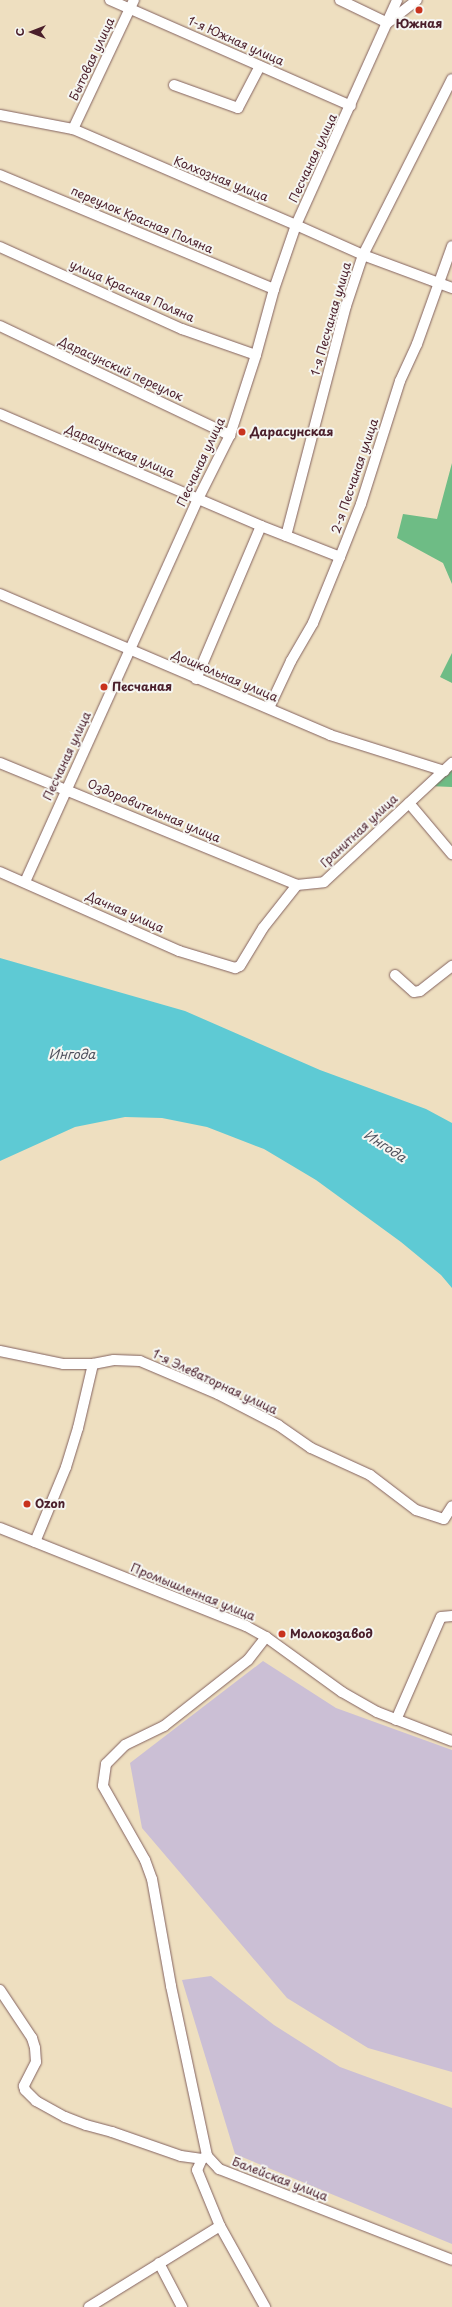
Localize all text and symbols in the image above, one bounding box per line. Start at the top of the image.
marker: Южная [414,5,424,15]
north arrow [12,12,52,52]
street label: 1-я Южная улица [185,13,287,69]
street label: Бытовая улица [66,15,118,103]
place label: Южная [396,17,442,31]
text: С [11,28,28,36]
street label: Песчаная улица [286,111,340,205]
street label: Колхозная улица [171,153,271,205]
street label: переулок Красная Поляна [68,183,216,257]
street label: улица Красная Поляна [67,257,197,325]
street label: 1-я Песчаная улица [308,260,354,378]
street label: Дарасунский переулок [57,334,185,404]
street label: Песчаная улица [174,415,228,509]
street label: 2-я Песчаная улица [328,416,382,536]
street label: Дарасунская улица [63,421,177,481]
place label: Дарасунская [250,425,333,439]
marker: Дарасунская [237,427,247,437]
street label: Дошкольная улица [170,647,280,705]
place label: Песчаная [112,680,172,694]
marker: Песчаная [99,682,109,692]
street label: Песчаная улица [40,709,94,803]
street label: Оздоровительная улица [85,776,223,846]
street label: Гранитная улица [317,791,401,871]
street label: Дачная улица [84,888,166,936]
water label: Ингода [49,1046,95,1062]
water label: Ингода [361,1127,409,1165]
street label: 1-я Элеваторная улица [150,1346,280,1418]
place label: Ozon [35,1497,65,1511]
marker: Ozon [22,1499,32,1509]
street label: Промышленная улица [128,1560,258,1624]
place label: Молокозавод [290,1627,373,1641]
marker: Молокозавод [277,1629,287,1639]
street label: Балейская улица [230,2154,330,2204]

